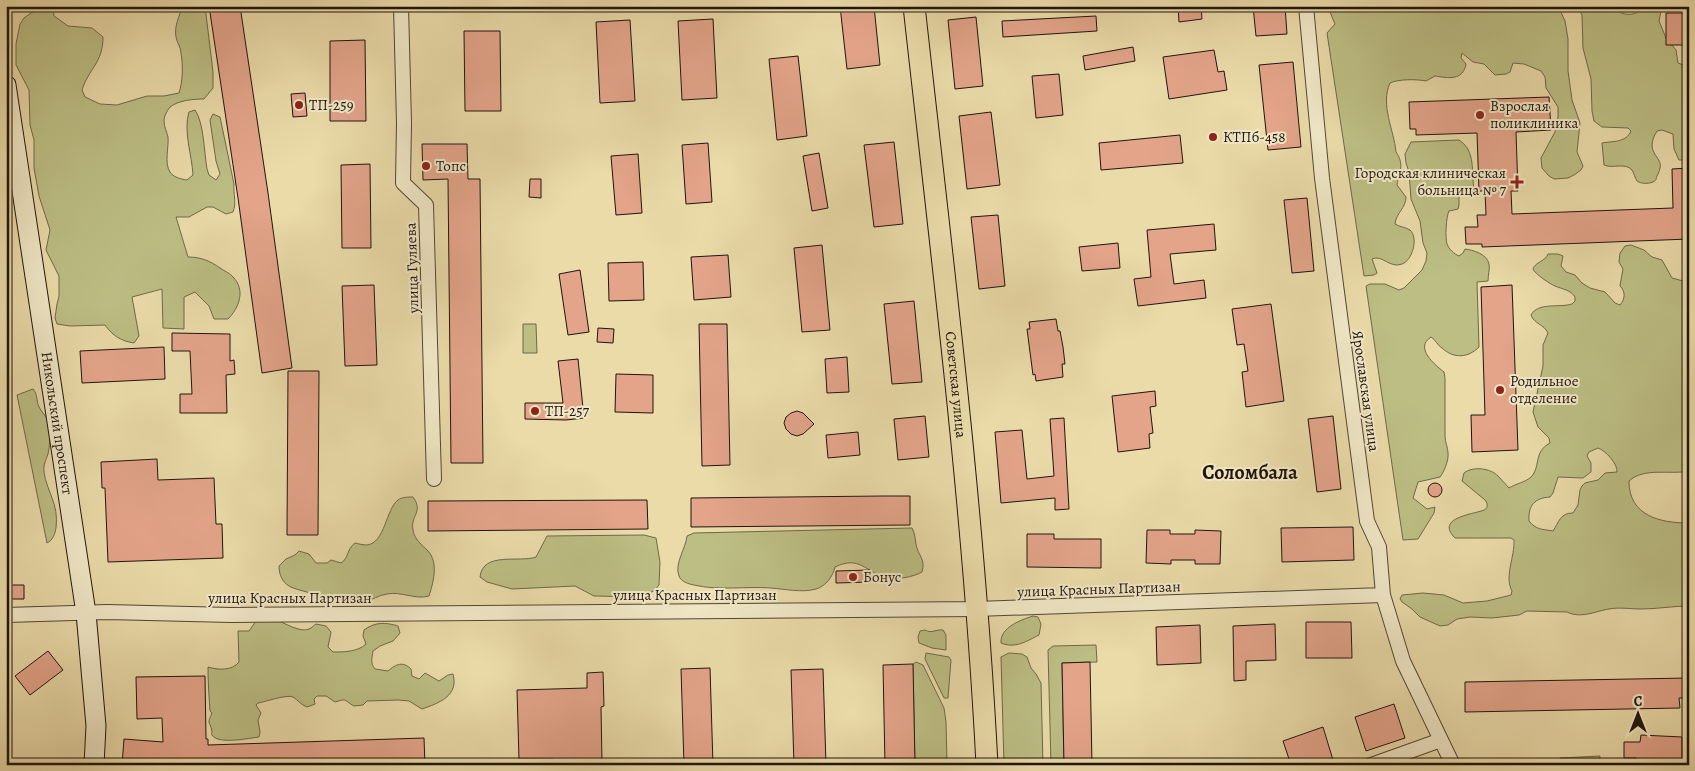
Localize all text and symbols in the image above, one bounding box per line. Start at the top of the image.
place label: ТП-259 [309,95,354,115]
place label: Взрослая поликлиника [1490,96,1578,133]
marker: ТП-259 [293,99,305,111]
marker: Взрослая поликлиника [1474,109,1486,121]
place label: КТПб-458 [1223,127,1286,147]
marker: КТПб-458 [1207,131,1219,143]
place label: Топс [436,156,466,176]
marker: Топс [420,160,432,172]
place label: Городская клиническая больница № 7 [1354,163,1507,200]
marker: Городская клиническая больница № 7 [1510,175,1524,189]
street label: улица Гуляева [400,222,424,315]
street label: Ярославская улица [1348,329,1384,453]
street label: Советская улица [941,330,971,439]
street label: Никольский проспект [37,350,78,496]
place label: Родильное отделение [1510,371,1579,408]
marker: Родильное отделение [1494,384,1506,396]
place label: ТП-257 [545,401,590,421]
marker: ТП-257 [529,405,541,417]
district label: Соломбала [1202,459,1298,486]
place label: Бонус [863,567,901,587]
marker: Бонус [847,571,859,583]
street label: улица Красных Партизан [1016,576,1181,602]
street label: улица Красных Партизан [612,585,777,605]
street label: улица Красных Партизан [207,588,372,608]
north arrow [1612,688,1662,738]
text: С [1634,692,1643,711]

